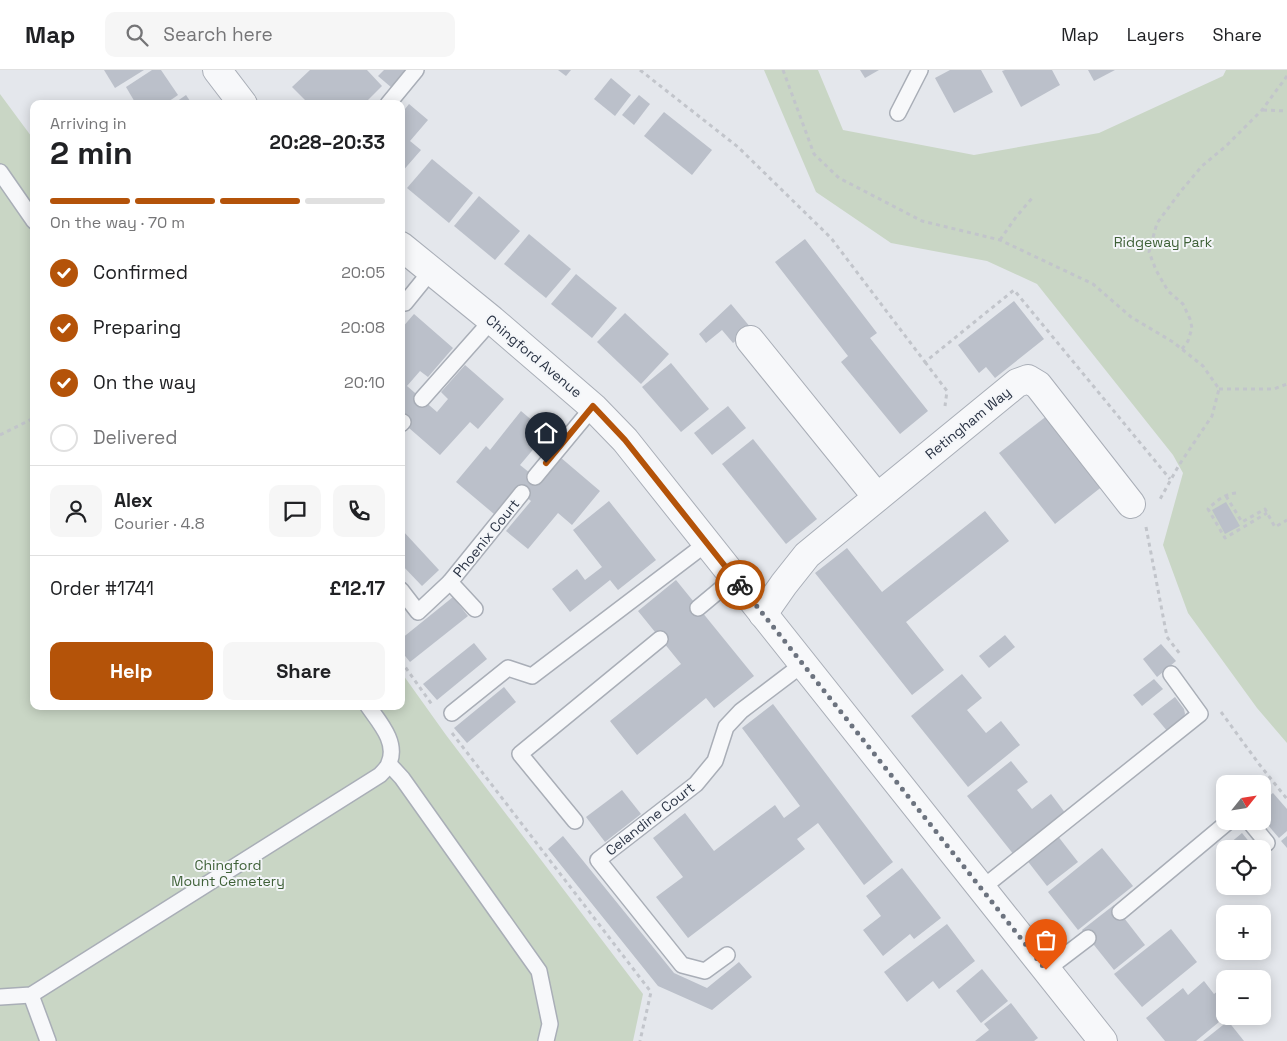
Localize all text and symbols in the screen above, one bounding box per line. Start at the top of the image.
search box [105,12,455,57]
text: Map [25,19,75,50]
icon: search [123,21,151,49]
text: Search here [163,22,273,47]
text: Map [1061,23,1099,46]
text: Layers [1127,23,1184,46]
text: Share [1212,23,1262,46]
text: Arriving in [50,113,127,134]
text: 20:28–20:33 [270,130,385,155]
text: 2 min [50,133,133,173]
text: On the way · 70 m [50,212,185,233]
park label: Ridgeway Park [1114,233,1213,251]
icon: check [50,259,78,287]
text: Confirmed [93,260,188,285]
text: 20:05 [341,262,385,283]
street label: Chingford Avenue [482,311,586,401]
icon: check [50,314,78,342]
text: Preparing [93,315,181,340]
text: 20:08 [341,317,385,338]
icon: check [50,369,78,397]
text: On the way [93,370,196,395]
text: 20:10 [344,372,385,393]
street label: Retingham Way [922,383,1014,463]
pin [525,412,567,463]
icon: home [532,419,560,447]
text: Delivered [93,425,178,450]
button: person [50,485,102,537]
button: chat [269,485,321,537]
button: phone [333,485,385,537]
text: Alex [114,488,153,513]
street label: Phoenix Court [449,495,523,581]
text: Courier · 4.8 [114,513,205,534]
courier [715,560,765,610]
icon: bike [726,571,754,599]
text: Order #1741 [50,576,154,601]
text: £12.17 [329,576,385,601]
button: Help [50,642,213,700]
button: Share [223,642,385,700]
north arrow [1216,775,1271,830]
map controls [1216,775,1271,1025]
street label: Celandine Court [602,779,698,859]
button: locate [1216,840,1271,895]
park label: Chingford Mount Cemetery [171,856,285,890]
button: + [1216,905,1271,960]
pin [1025,919,1067,970]
icon: bag [1032,926,1060,954]
button: − [1216,970,1271,1025]

